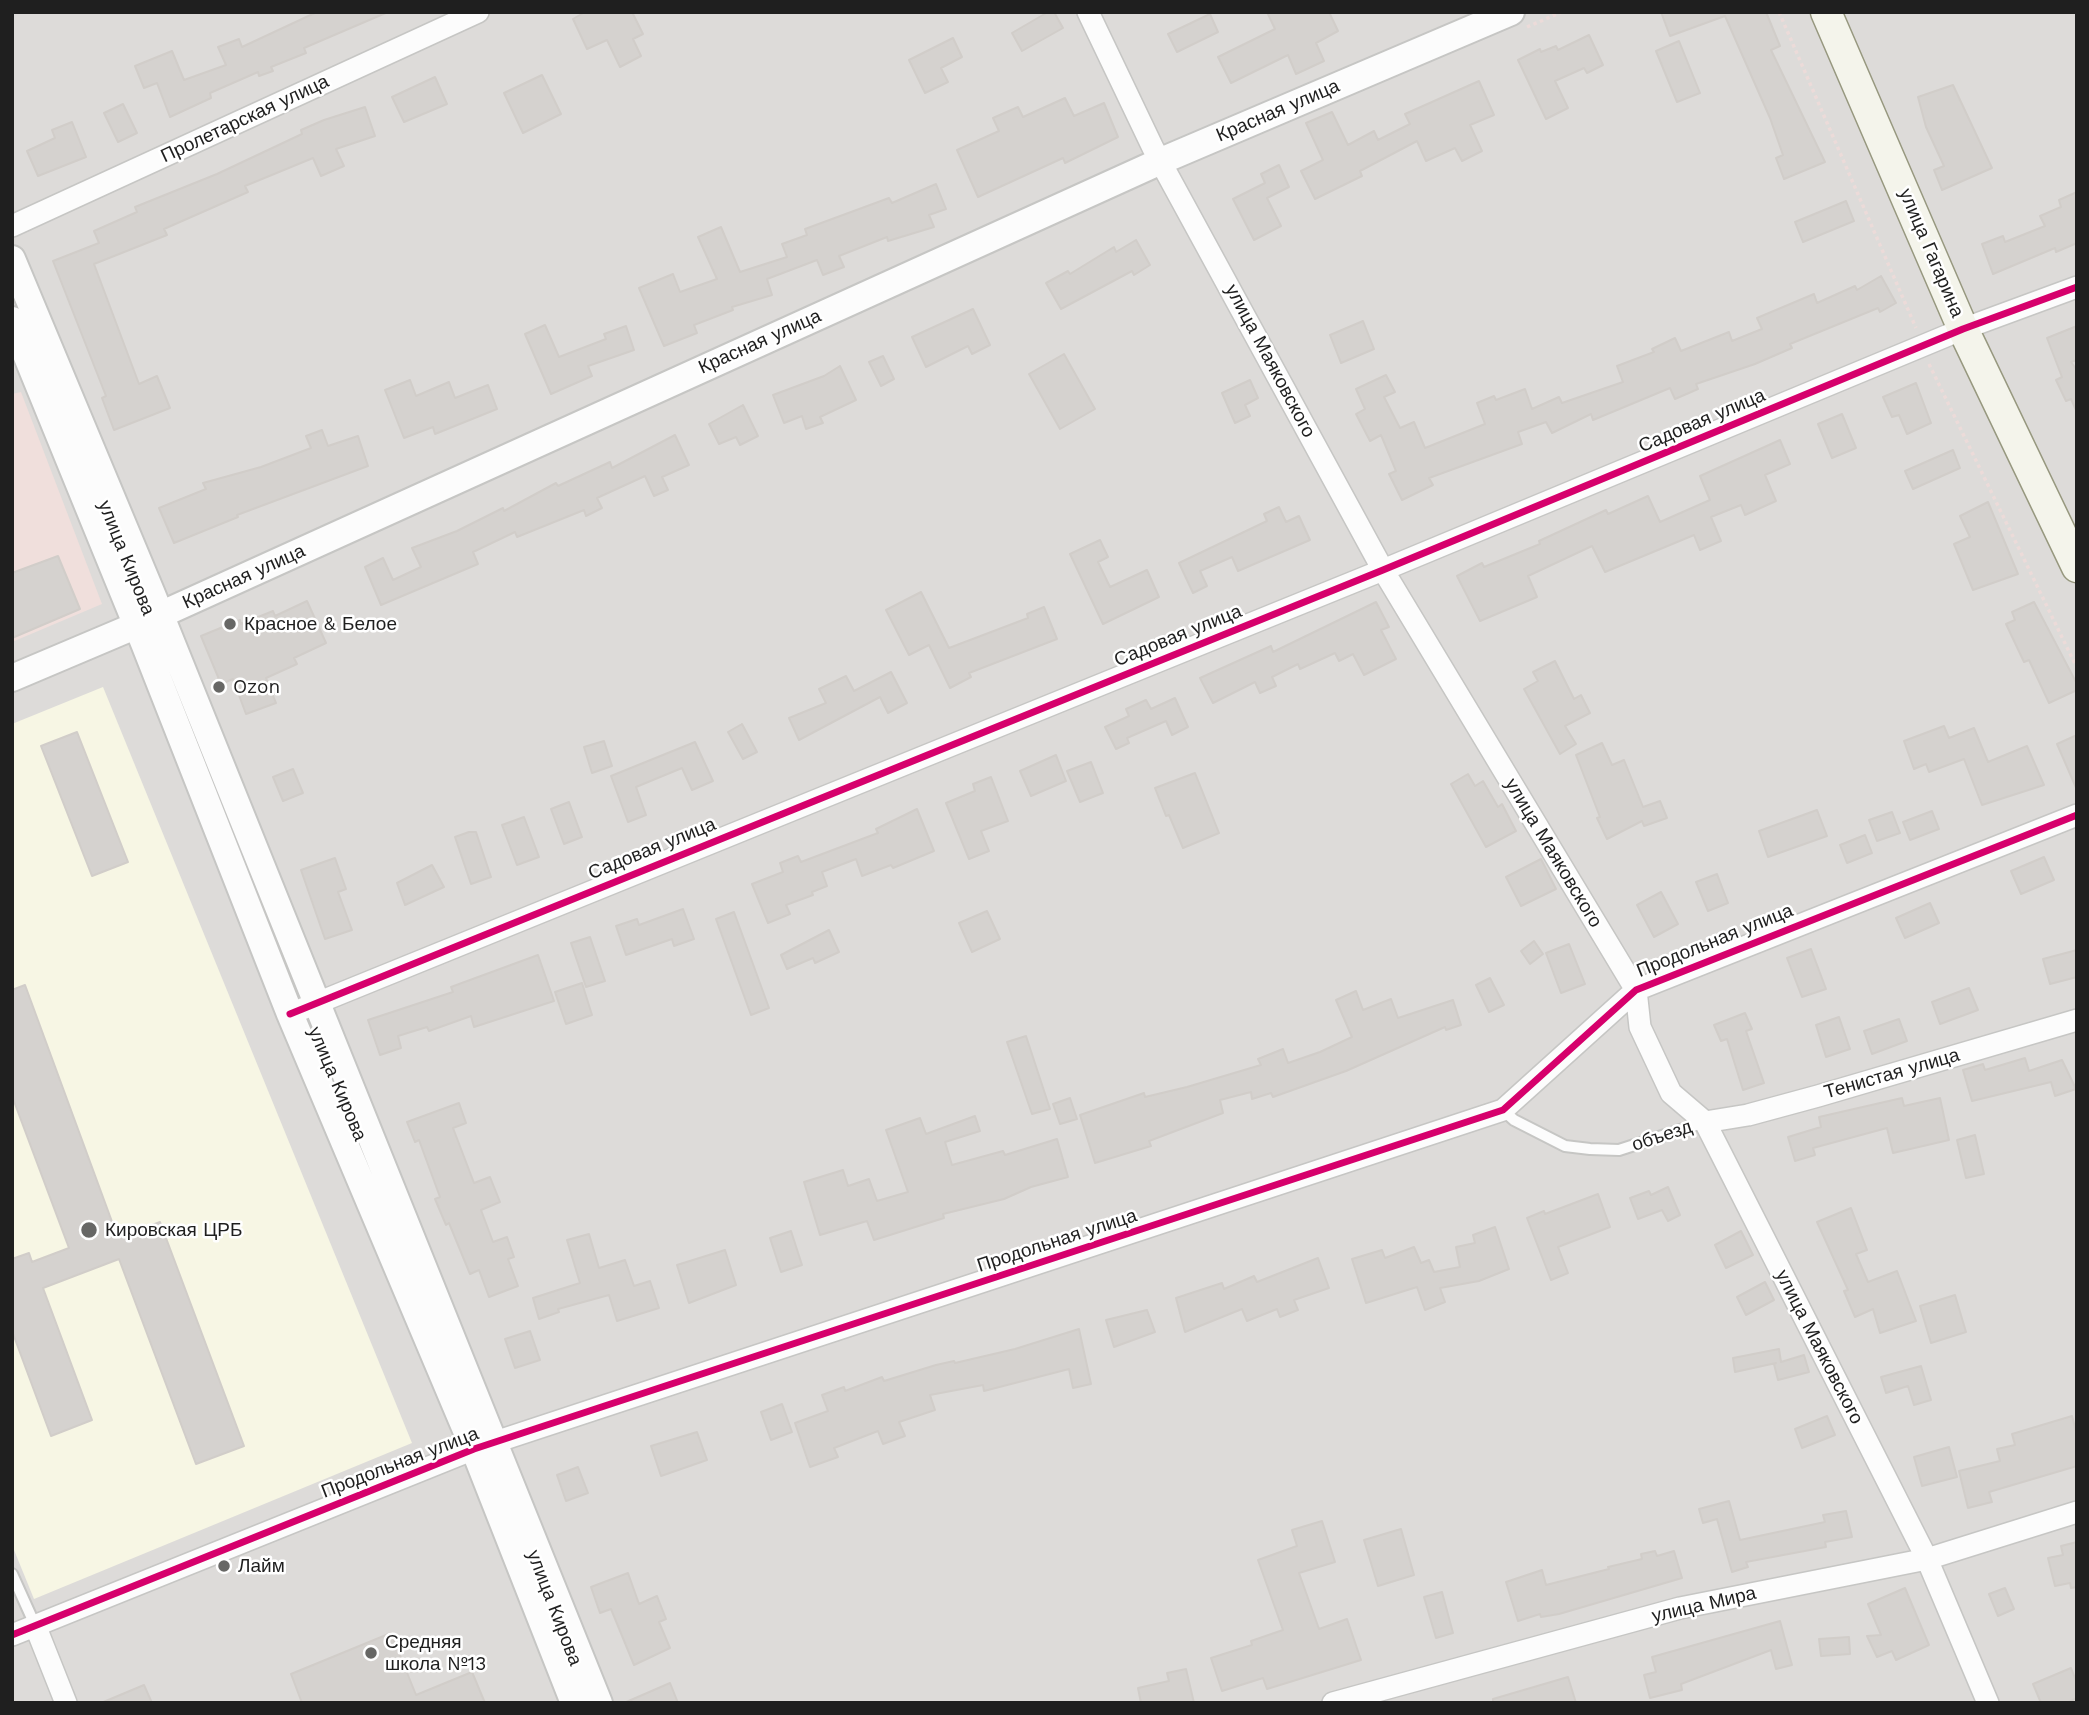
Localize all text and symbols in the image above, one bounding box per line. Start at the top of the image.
street label: Пролетарская улица [157,70,333,168]
street label: Красная улица [1213,75,1343,147]
street label: улица Гагарина [1894,185,1968,321]
street label: улица Маяковского [1220,280,1320,442]
street label: Красная улица [695,305,825,379]
street label: Садовая улица [1635,384,1769,458]
street label: улица Кирова [93,497,159,619]
street label: Красная улица [179,540,309,614]
street label: Садовая улица [1111,600,1245,672]
place label: Красное & Белое [244,613,397,635]
marker: Красное & Белое [222,616,238,632]
place label: Ozon [233,676,280,698]
marker: Ozon [211,679,227,695]
street label: улица Маяковского [1499,774,1607,932]
street label: Садовая улица [585,813,719,885]
street label: Продольная улица [1633,899,1797,983]
street label: улица Кирова [303,1023,371,1145]
street label: Тенистая улица [1822,1044,1962,1104]
street label: объезд [1629,1116,1695,1156]
street label: Продольная улица [974,1204,1140,1278]
place label: Кировская ЦРБ [105,1219,242,1241]
marker: Кировская ЦРБ [79,1220,99,1240]
street label: улица Маяковского [1770,1266,1868,1428]
street label: Продольная улица [318,1422,482,1504]
street label: улица Кирова [522,1547,586,1669]
place label: Лайм [238,1555,285,1577]
marker: Лайм [216,1558,232,1574]
street label: улица Мира [1650,1582,1758,1628]
place label: Средняя школа №13 [385,1631,486,1675]
marker: Средняя школа №13 [363,1645,379,1661]

